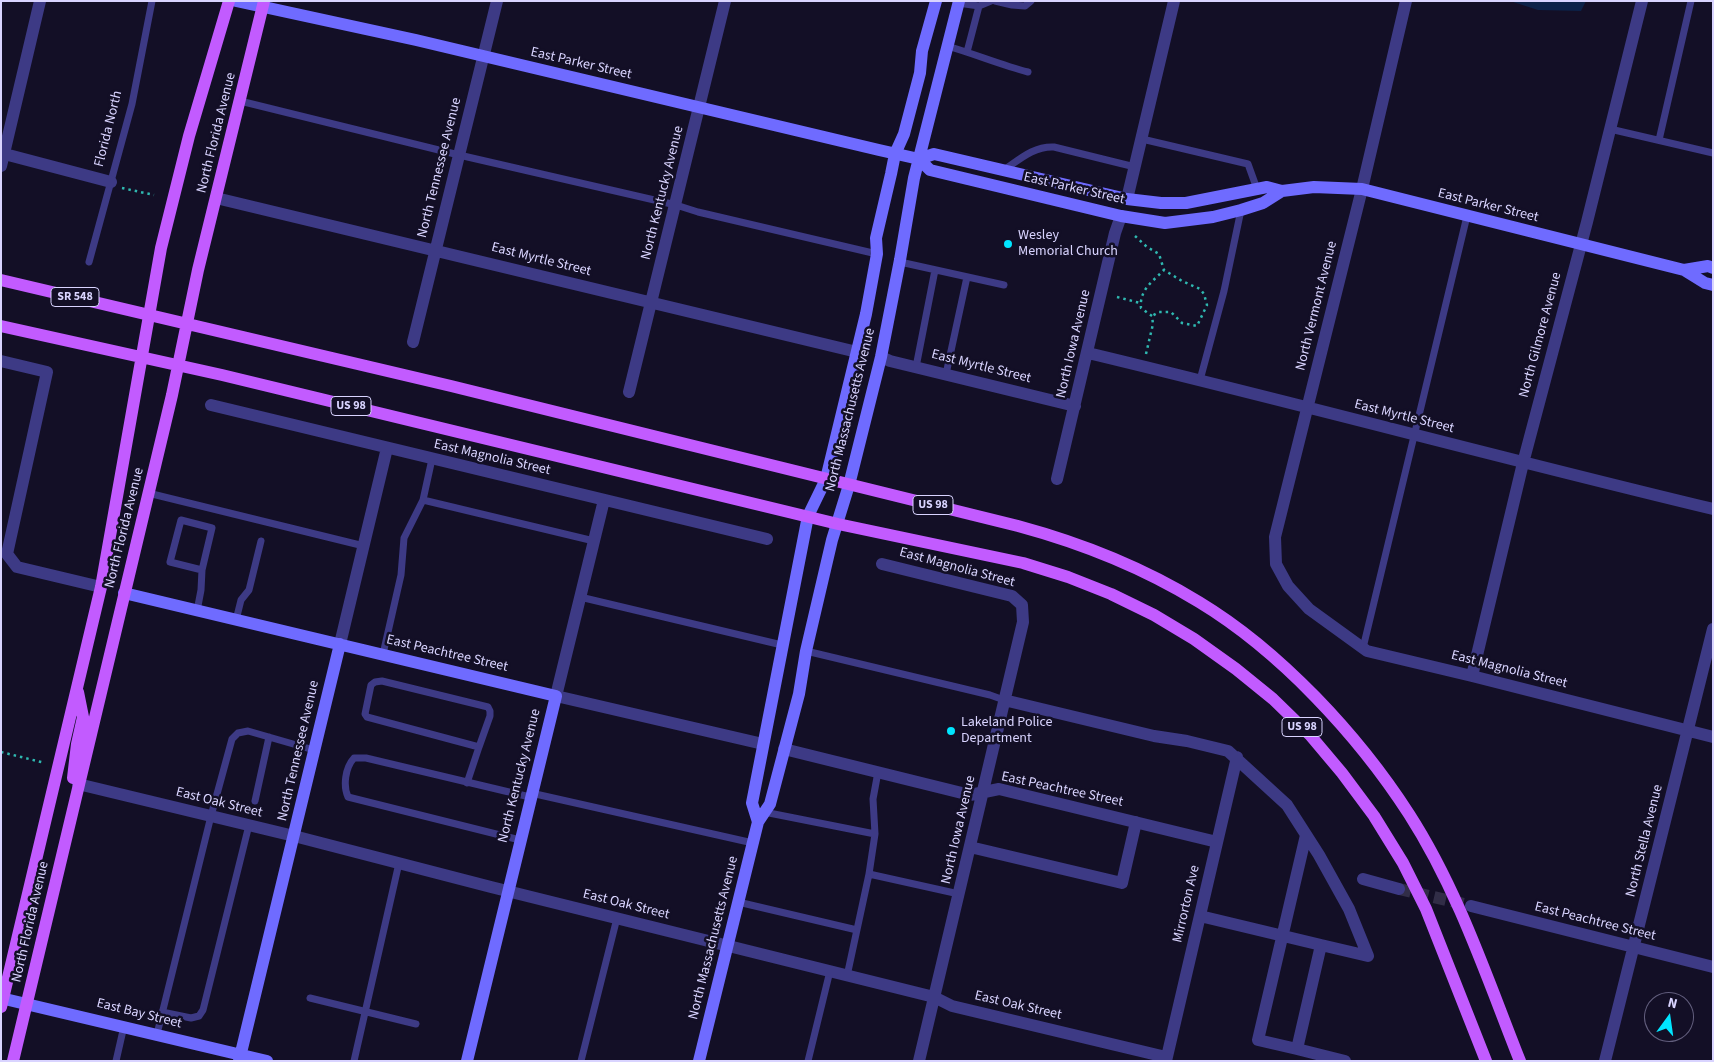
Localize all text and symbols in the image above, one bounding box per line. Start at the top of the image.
street label: East Parker Street [529,44,633,84]
street label: North Florida Avenue [194,71,240,195]
street label: Florida North [91,89,127,169]
street label: North Tennessee Avenue [414,96,466,240]
street label: North Kentucky Avenue [638,124,688,262]
street label: East Parker Street [1022,169,1126,209]
street label: East Parker Street [1436,185,1540,227]
place label: Wesley Memorial Church [1018,228,1118,260]
marker: Wesley Memorial Church [1002,238,1014,250]
street label: East Myrtle Street [489,239,593,281]
street label: North Vermont Avenue [1293,239,1341,373]
street label: North Gilmore Avenue [1516,270,1566,400]
road number: SR 548 [51,288,99,306]
street label: North Iowa Avenue [1053,288,1095,400]
street label: North Massachusetts Avenue [823,327,879,493]
street label: East Myrtle Street [929,346,1033,388]
road number: US 98 [331,396,371,416]
street label: East Myrtle Street [1352,396,1456,438]
street label: East Magnolia Street [432,436,552,480]
street label: North Florida Avenue [102,466,148,590]
road number: US 98 [913,496,953,514]
street label: East Magnolia Street [897,544,1017,592]
street label: East Peachtree Street [385,632,509,676]
street label: East Magnolia Street [1449,647,1569,693]
street label: North Tennessee Avenue [275,679,323,823]
street label: North Kentucky Avenue [495,707,545,845]
place label: Lakeland Police Department [961,715,1053,748]
road number: US 98 [1282,718,1322,736]
marker: Lakeland Police Department [945,725,957,737]
street label: East Peachtree Street [1000,769,1124,811]
street label: North Iowa Avenue [938,774,980,886]
street label: North Stella Avenue [1623,783,1667,899]
street label: East Oak Street [174,784,264,822]
street label: North Massachusetts Avenue [686,855,742,1021]
street label: North Florida Avenue [9,860,53,984]
street label: Mirrorton Ave [1170,864,1204,944]
street label: East Oak Street [581,886,671,924]
street label: East Peachtree Street [1533,899,1657,945]
street label: East Oak Street [973,988,1063,1024]
north arrow [1644,992,1694,1042]
text: N [1665,993,1679,1014]
street label: East Bay Street [95,995,183,1033]

